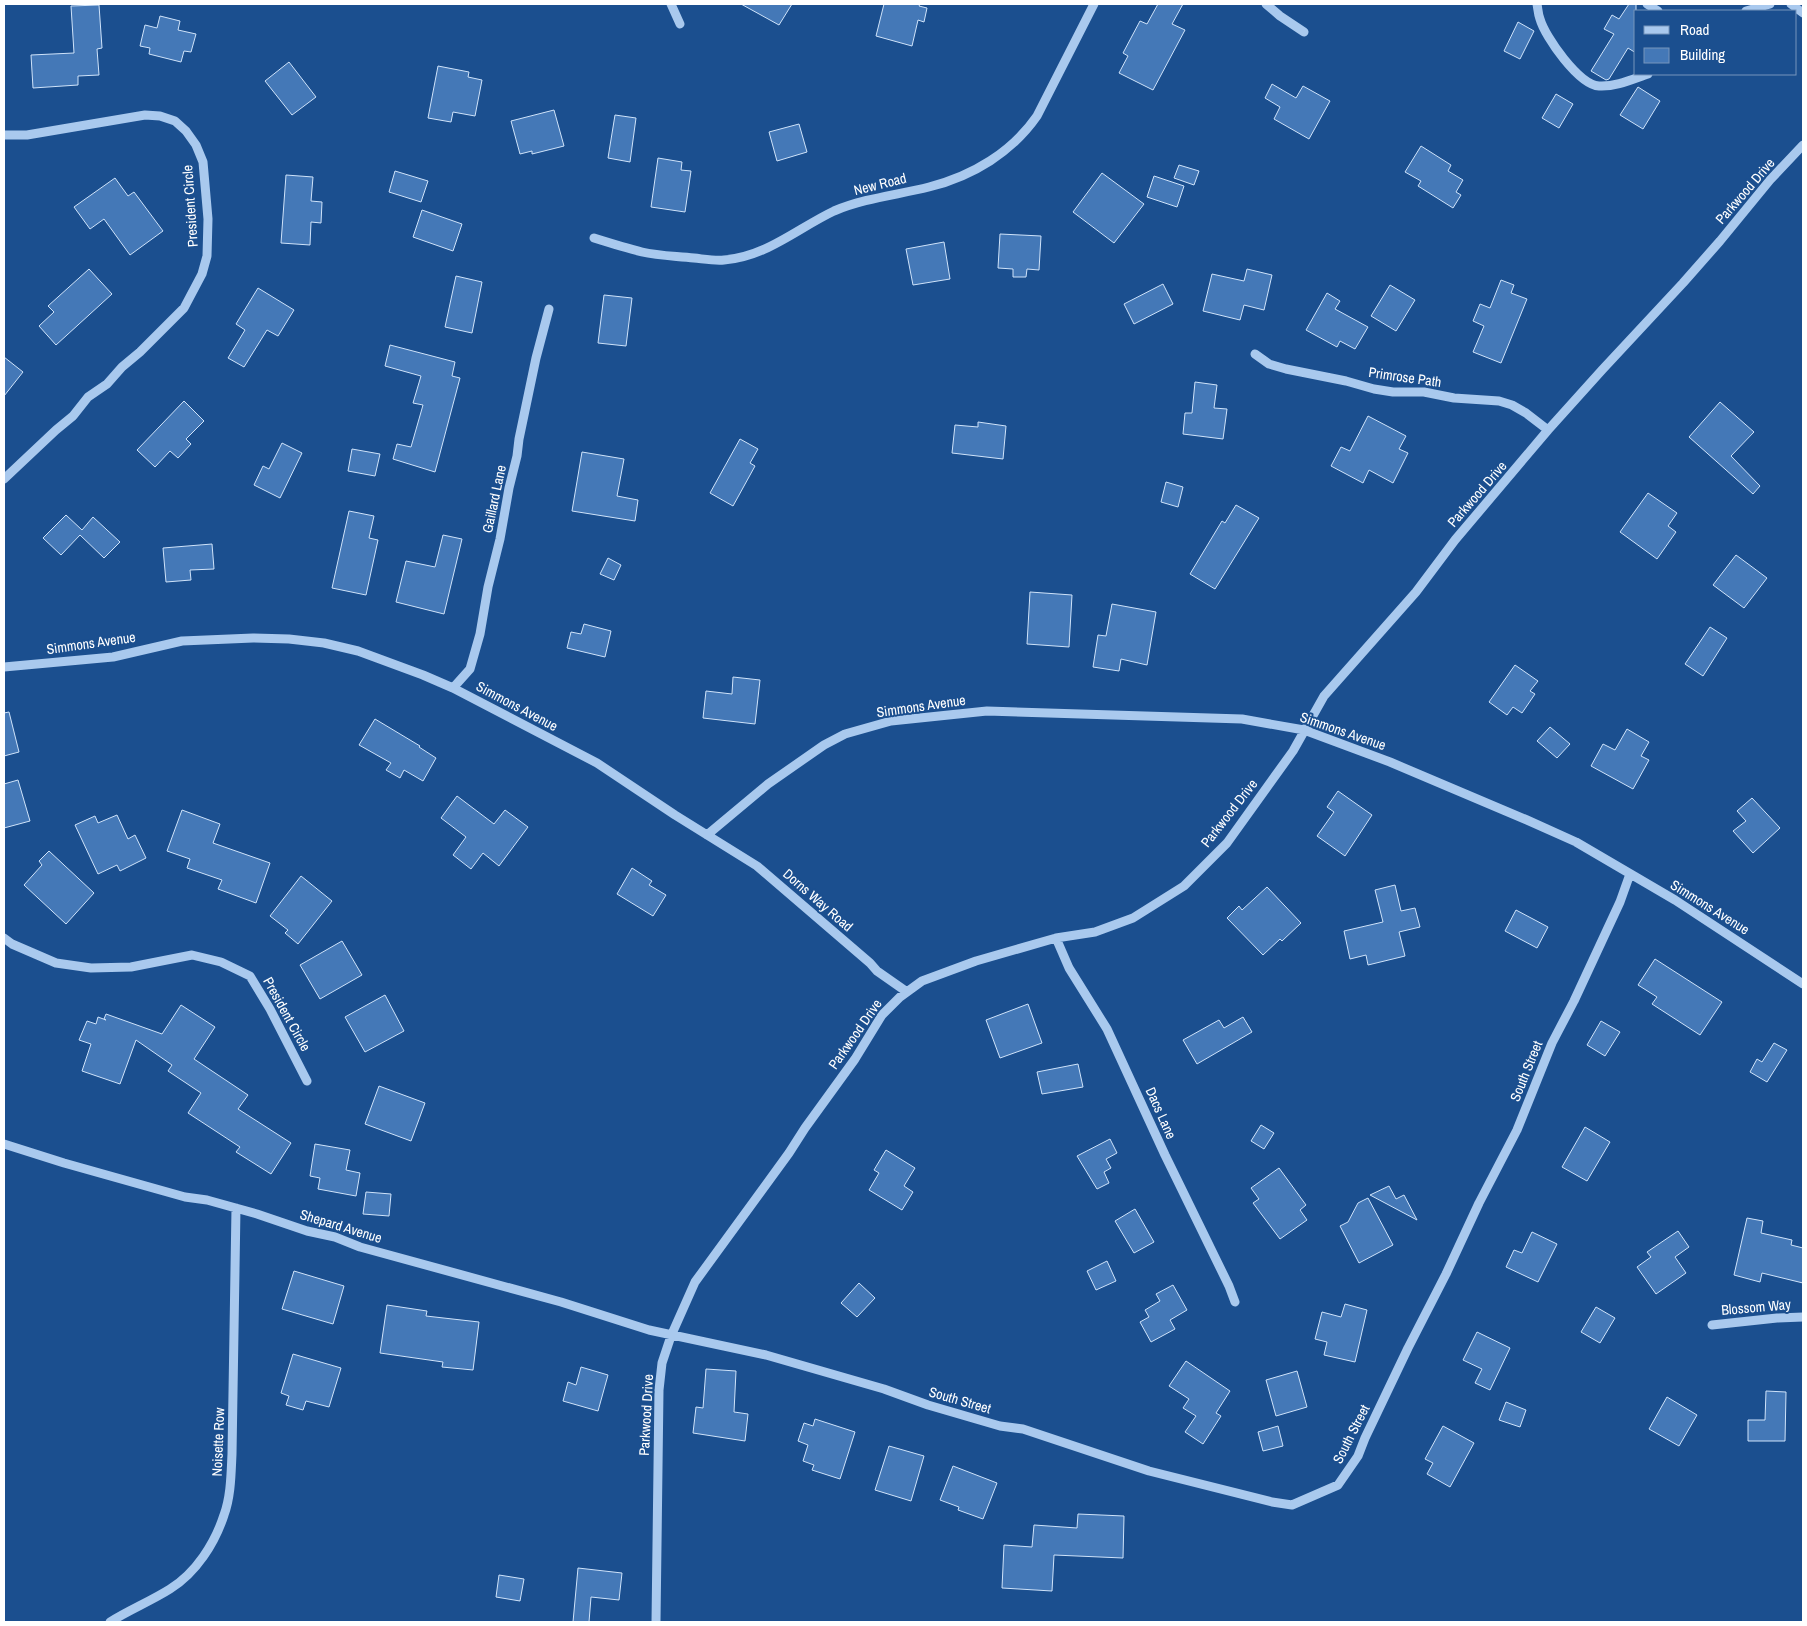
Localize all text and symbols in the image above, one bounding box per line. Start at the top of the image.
legend [1634,10,1797,75]
text: Road [1680,19,1709,40]
text: Building [1680,44,1725,65]
street label: Parkwood Drive [1711,154,1779,228]
street label: President Circle [178,164,202,248]
street label: New Road [852,169,908,199]
street label: Primrose Path [1367,363,1443,391]
street label: Parkwood Drive [1443,457,1511,531]
street label: Gaillard Lane [478,463,510,535]
street label: Simmons Avenue [45,628,137,658]
street label: Simmons Avenue [473,677,561,735]
street label: Simmons Avenue [875,691,967,721]
street label: Simmons Avenue [1298,708,1388,754]
street label: Parkwood Drive [1197,775,1261,851]
street label: Dorns Way Road [779,865,857,935]
street label: Simmons Avenue [1667,876,1753,938]
street label: President Circle [259,974,315,1054]
street label: Parkwood Drive [824,995,886,1073]
street label: South Street [1506,1038,1546,1104]
street label: Dacs Lane [1142,1084,1180,1142]
street label: Shepard Avenue [298,1205,384,1247]
street label: Blossom Way [1720,1295,1792,1319]
street label: Parkwood Drive [635,1374,657,1456]
street label: South Street [927,1383,993,1417]
street label: South Street [1328,1401,1374,1467]
street label: Noisette Row [208,1407,228,1477]

